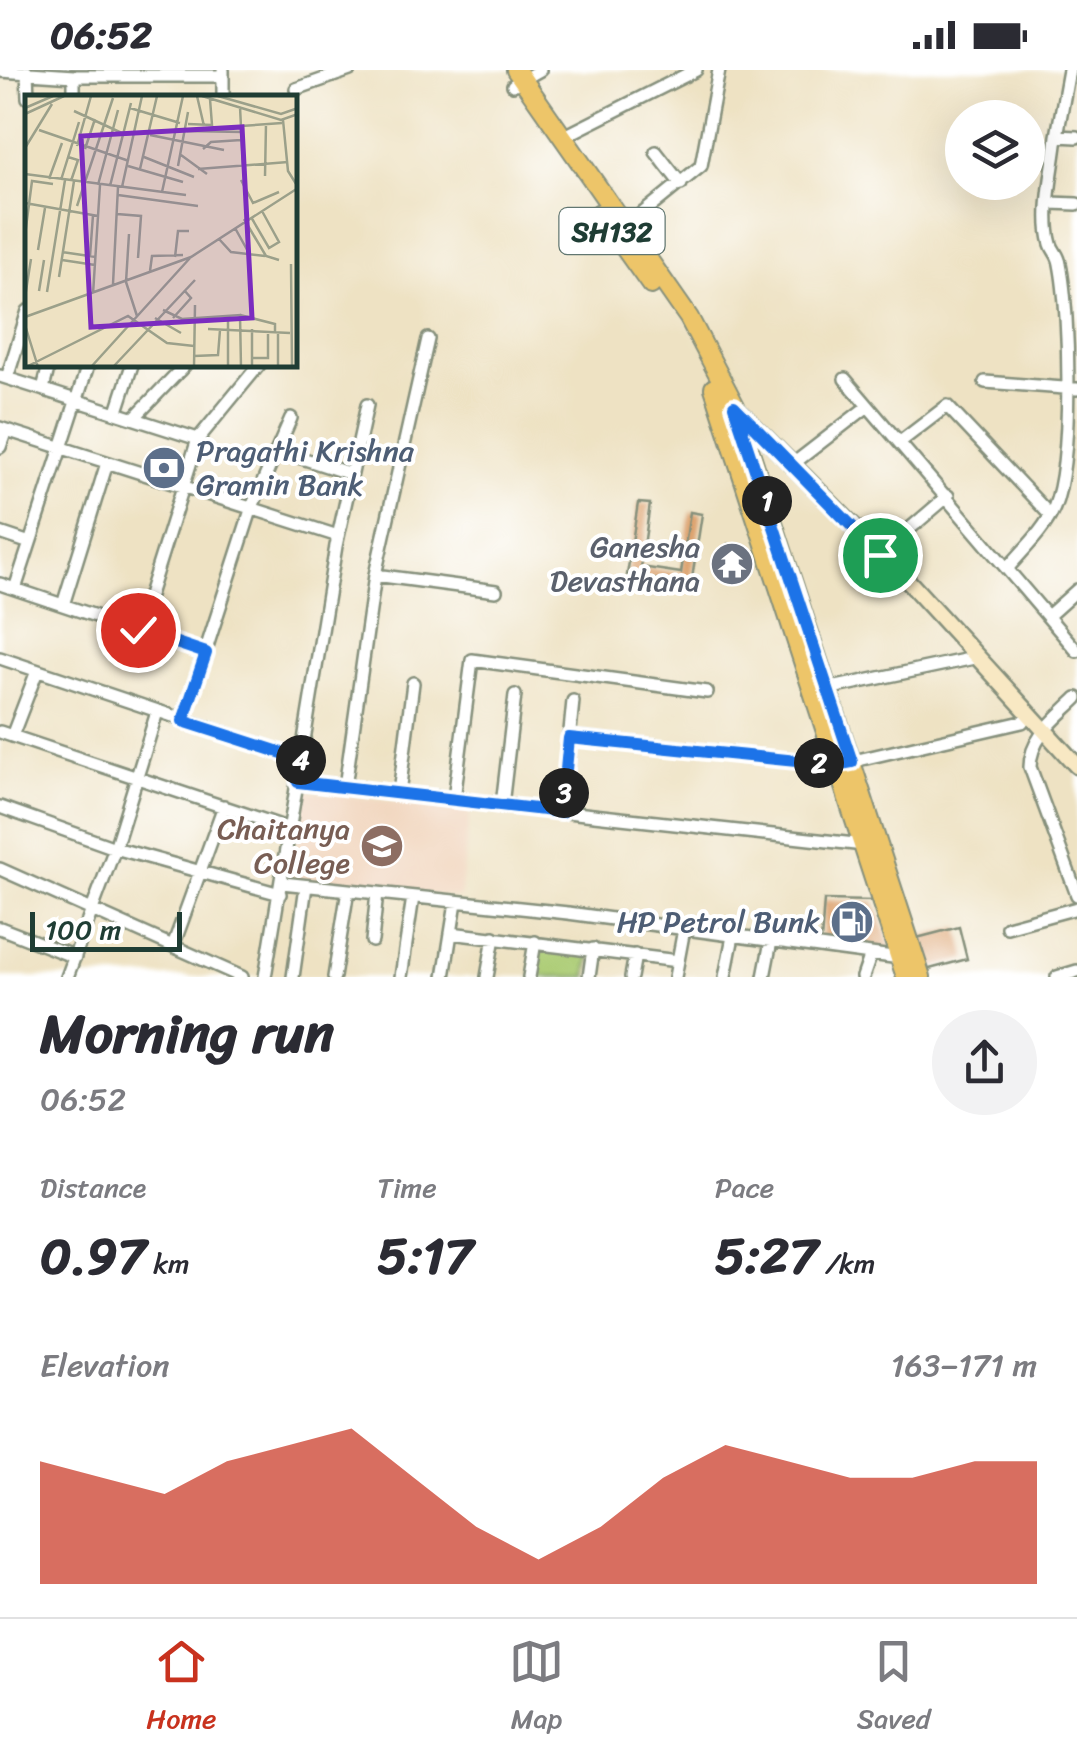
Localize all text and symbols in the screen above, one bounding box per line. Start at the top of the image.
text: 06:52 [50,2,152,69]
inset map [25,95,298,368]
map controls [945,100,1045,200]
button: layers [945,100,1045,200]
road number: SH132 [560,208,664,254]
place label: Pragathi Krishna Gramin Bank [196,424,415,512]
bank icon: Pragathi Krishna Gramin Bank [141,445,187,491]
pin: 1 [742,476,792,526]
text: 1 [761,476,773,525]
pin [838,513,923,598]
place label: Ganesha Devasthana [550,520,700,608]
icon: arrive [853,528,908,583]
temple icon: Ganesha Devasthana [709,541,755,587]
pin [96,588,181,673]
icon: check [111,603,166,658]
pin: 4 [276,735,326,785]
text: 4 [292,735,310,784]
pin: 2 [794,738,844,788]
text: 2 [811,738,827,787]
pin: 3 [539,768,589,818]
text: 3 [556,768,572,817]
place label: Chaitanya College [217,802,350,890]
school or university icon: Chaitanya College [359,823,405,869]
place label: HP Petrol Bunk [617,895,820,949]
fuel station icon: HP Petrol Bunk [829,899,875,945]
text: 100 m [45,905,121,954]
scale bar [30,907,182,951]
text: Morning run [40,985,334,1082]
button: share [932,1010,1037,1115]
text: 06:52 [40,1071,126,1128]
text: Distance [40,1163,146,1212]
text: Time [377,1163,437,1212]
text: Pace [715,1163,774,1212]
text: 0.97 [40,1212,146,1301]
text: 5:17 [377,1212,473,1301]
text: 5:27 [715,1212,818,1301]
text: km [146,1239,190,1288]
text: /km [818,1239,875,1288]
text: Elevation [40,1337,170,1394]
text: 163–171 m [891,1337,1037,1394]
tab: Home [146,1634,216,1743]
tab: Map [509,1634,564,1743]
tab: Saved [857,1634,931,1743]

